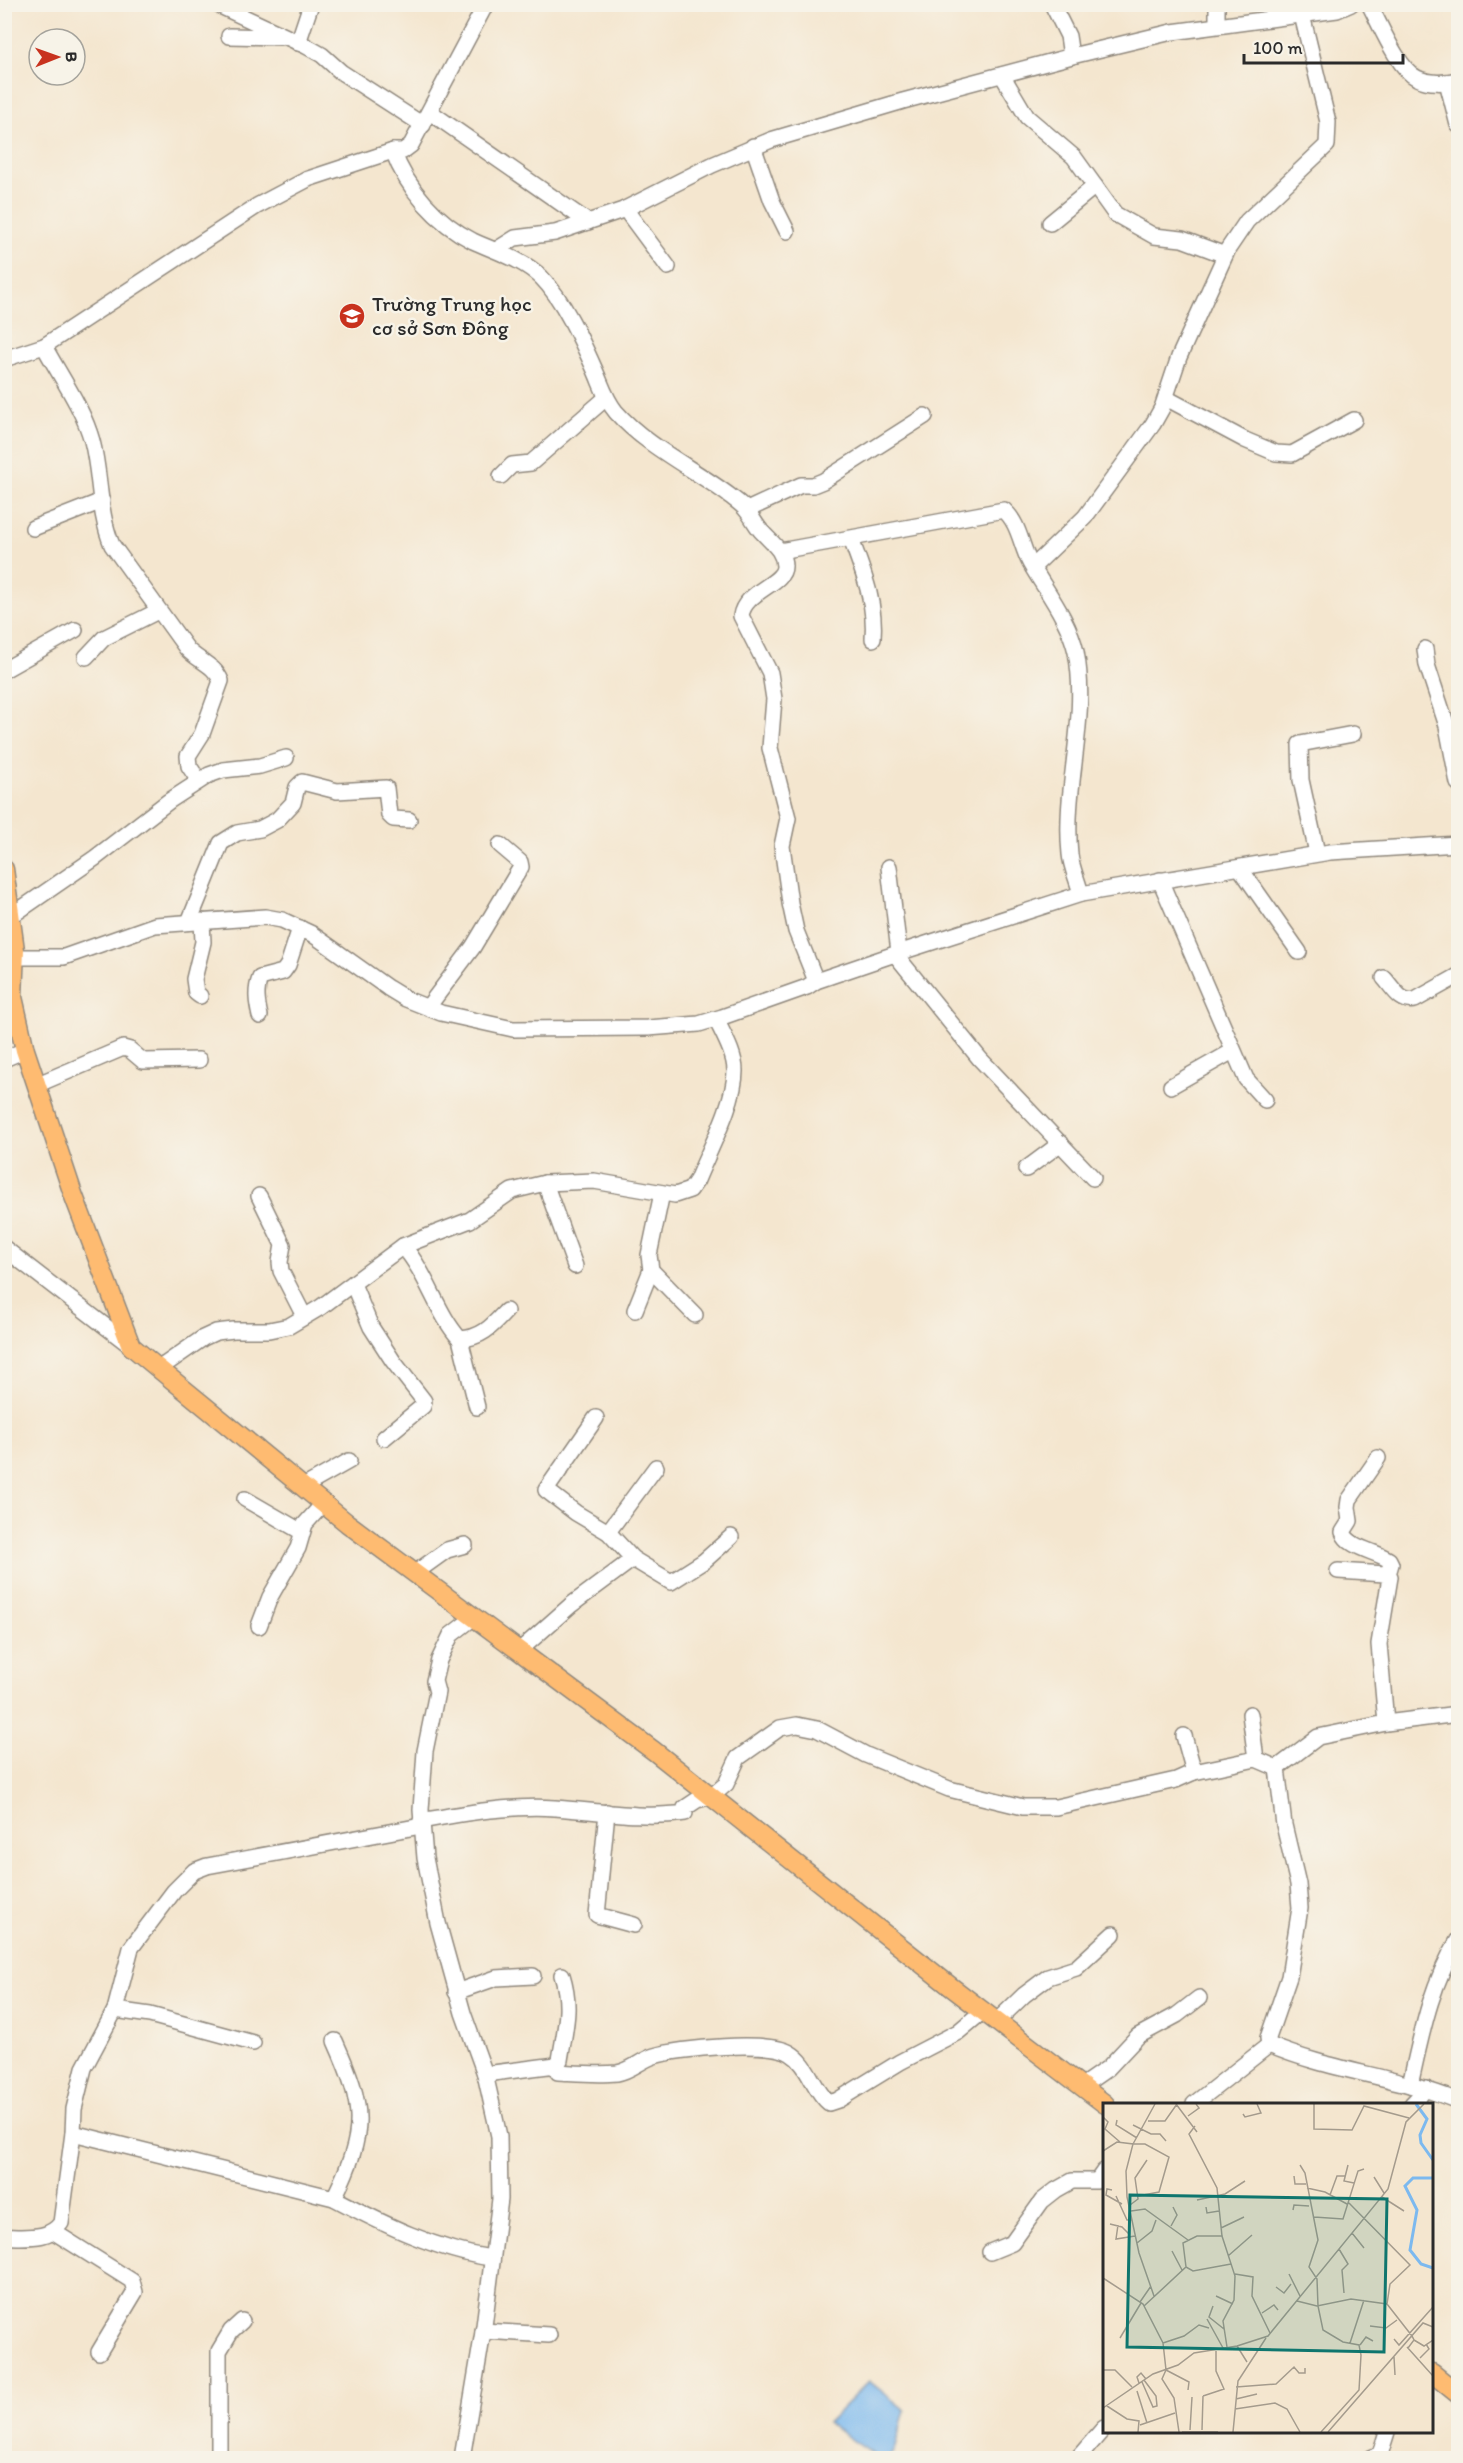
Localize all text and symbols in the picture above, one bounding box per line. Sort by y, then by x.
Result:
north arrow [27,27,87,87]
scale bar [1244,27,1403,65]
text: 100 m [1253,37,1303,59]
text: B [62,51,81,63]
place label: Trường Trung học cơ sở Sơn Đông [372,291,532,340]
school or university icon: Trường Trung học cơ sở Sơn Đông [337,301,367,331]
inset map [1103,2103,1433,2433]

